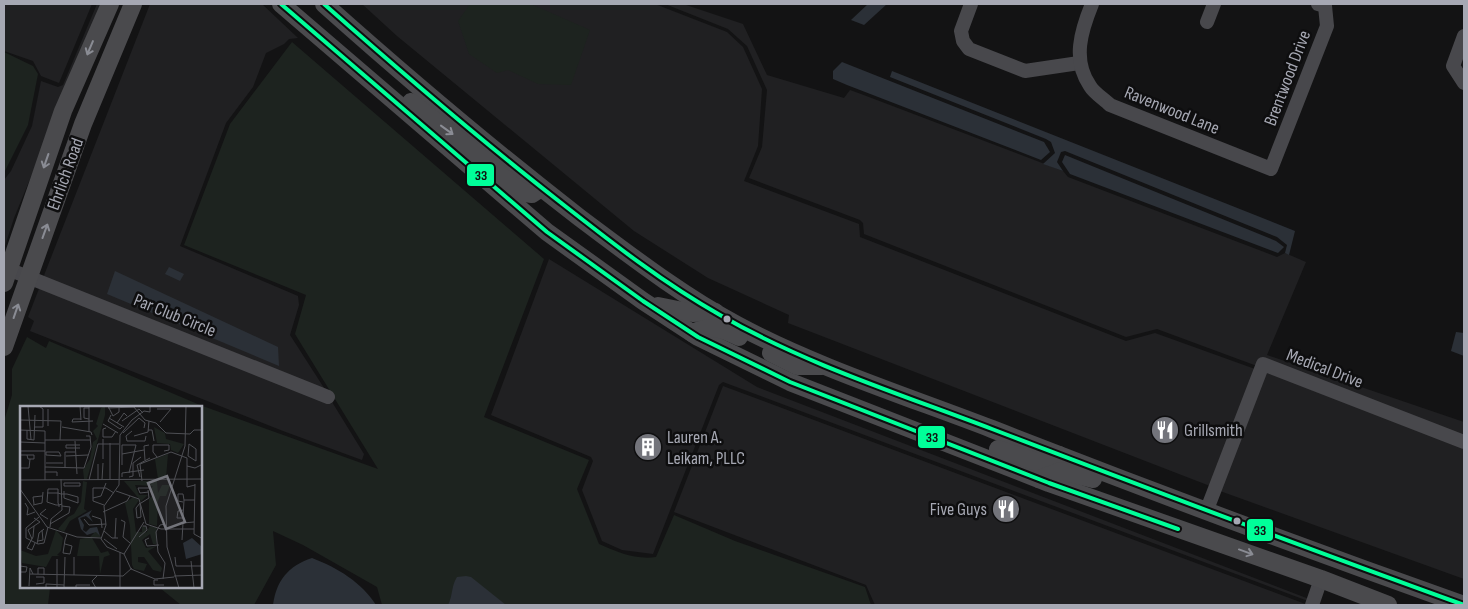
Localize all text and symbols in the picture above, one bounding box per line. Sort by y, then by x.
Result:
street label: Brentwood Drive [1260,28,1315,129]
one-way arrow [85,41,94,56]
street label: Ravenwood Lane [1121,82,1222,139]
one-way arrow [440,125,454,135]
street label: Ehrlich Road [43,135,88,213]
one-way arrow [41,153,50,168]
line badge: 33 [466,163,495,187]
text: 33 [475,167,487,184]
one-way arrow [41,223,50,239]
street label: Par Club Circle [131,289,219,341]
one-way arrow [12,304,21,320]
unlabelled marker [722,314,732,324]
street label: Medical Drive [1284,344,1366,393]
inset map [20,406,202,589]
restaurant icon: Grillsmith [1150,415,1180,445]
place label: Grillsmith [1184,420,1243,441]
line badge: 33 [917,425,946,449]
place label: Lauren A. Leikam, PLLC [667,427,745,469]
text: 33 [926,429,938,446]
building icon: Lauren A. Leikam, PLLC [633,432,663,462]
restaurant icon: Five Guys [991,494,1021,524]
place label: Five Guys [930,499,987,520]
unlabelled marker [1232,516,1242,526]
line badge: 33 [1246,518,1274,542]
text: 33 [1254,522,1266,539]
one-way arrow [1237,548,1253,557]

